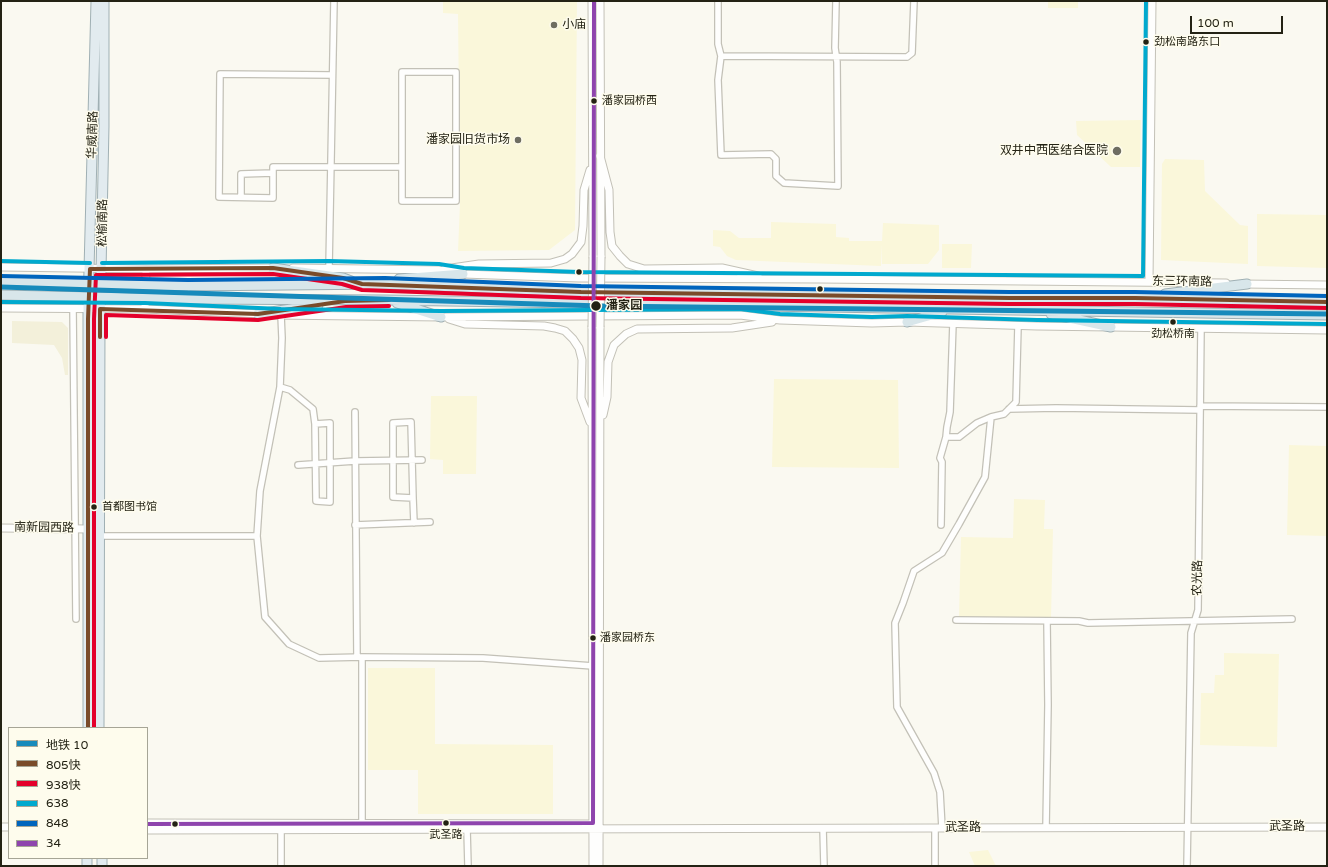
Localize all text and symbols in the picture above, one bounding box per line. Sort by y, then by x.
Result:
scale bar [1192,8,1285,34]
text: 100 m [1197,16,1234,30]
place label: 小庙 [562,18,586,32]
marker: 小庙 [549,20,559,30]
place label: 劲松南路东口 [1154,35,1220,49]
marker: 劲松南路东口 [1141,37,1151,47]
place label: 潘家园桥西 [602,94,657,108]
marker: 潘家园桥西 [589,96,599,106]
street label: 华威南路 [85,111,101,159]
place label: 潘家园旧货市场 [426,133,510,147]
marker: 潘家园旧货市场 [513,135,523,145]
place label: 双井中西医结合医院 [1000,144,1108,158]
marker: 双井中西医结合医院 [1111,145,1123,157]
street label: 松榆南路 [95,199,111,247]
unlabelled marker [574,267,584,277]
street label: 东三环南路 [1152,274,1212,290]
unlabelled marker [815,284,825,294]
marker: 潘家园 [589,299,603,313]
place label: 潘家园 [606,299,642,313]
marker: 劲松桥南 [1168,317,1178,327]
place label: 劲松桥南 [1151,327,1195,341]
place label: 首都图书馆 [102,500,157,514]
marker: 首都图书馆 [89,502,99,512]
street label: 南新园西路 [14,520,74,536]
street label: 农光路 [1190,560,1206,596]
place label: 潘家园桥东 [600,631,655,645]
marker: 潘家园桥东 [588,633,598,643]
legend [8,727,148,859]
text: 地铁 10 [46,738,88,752]
text: 805快 [46,758,81,772]
text: 938快 [46,778,81,792]
text: 638 [46,796,69,810]
text: 848 [46,816,69,830]
marker: 武圣路 [441,818,451,828]
unlabelled marker [170,819,180,829]
street label: 武圣路 [1269,820,1305,834]
street label: 武圣路 [945,821,981,835]
place label: 武圣路 [430,828,462,842]
text: 34 [46,836,61,850]

